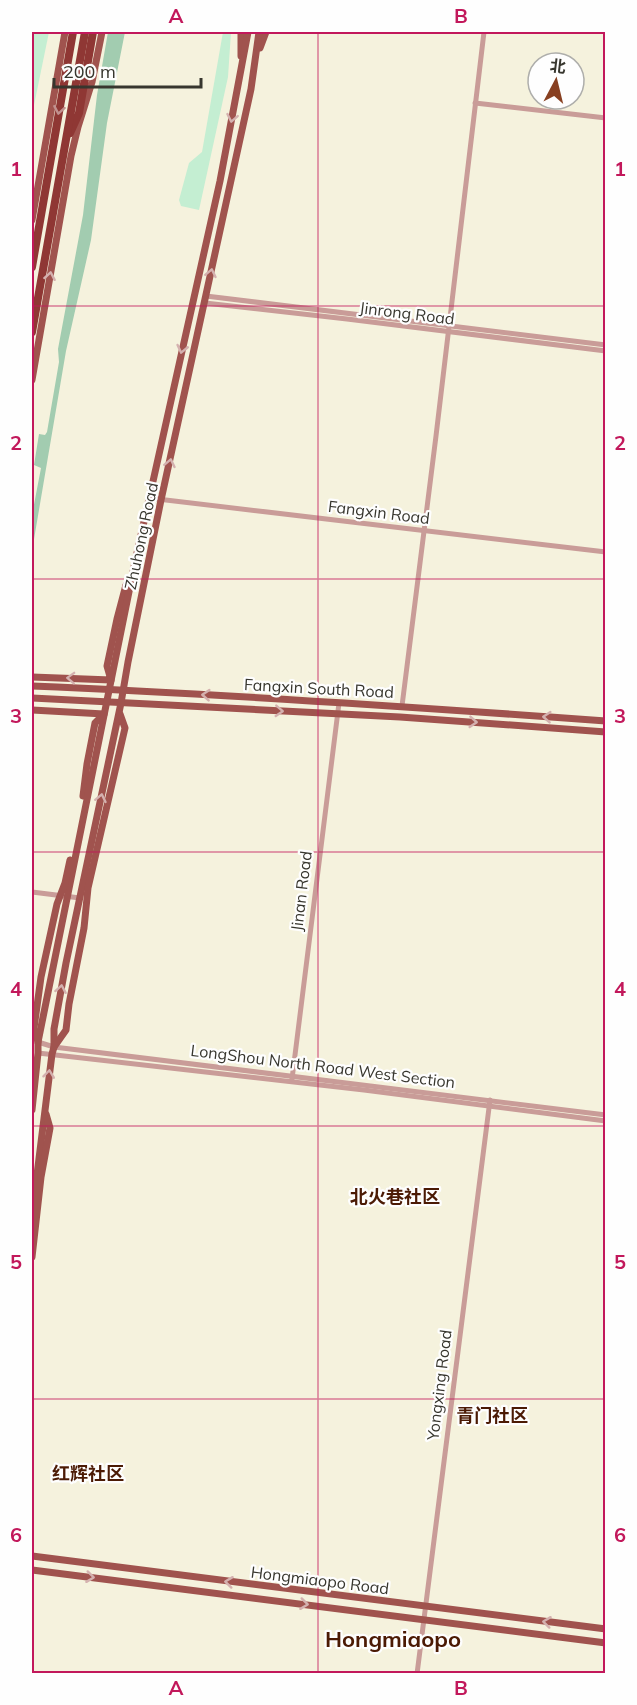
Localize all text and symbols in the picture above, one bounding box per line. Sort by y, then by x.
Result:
text: A [169,3,184,28]
text: B [454,3,468,28]
scale bar [54,51,201,89]
north arrow [526,51,586,111]
text: 北 [549,55,567,77]
text: 200 m [63,60,116,83]
one-way arrow [54,105,66,114]
one-way arrow [226,112,239,122]
text: 1 [10,156,22,181]
text: 1 [614,156,626,181]
one-way arrow [204,268,217,278]
one-way arrow [43,271,56,281]
street label: Jinrong Road [358,297,456,329]
one-way arrow [177,344,190,354]
text: 2 [10,430,22,455]
text: 2 [614,430,626,455]
one-way arrow [163,458,176,468]
street label: Zhuhong Road [120,481,162,591]
street label: Fangxin Road [327,496,431,528]
one-way arrow [67,672,76,685]
street label: Fangxin South Road [244,674,394,702]
one-way arrow [201,689,210,702]
text: 3 [10,703,22,728]
text: 3 [614,703,626,728]
one-way arrow [274,704,283,717]
one-way arrow [543,711,552,724]
one-way arrow [469,716,478,729]
one-way arrow [94,793,107,803]
street label: Jinan Road [286,850,316,932]
text: 4 [10,976,22,1001]
text: 4 [614,976,626,1001]
one-way arrow [55,984,67,994]
street label: LongShou North Road West Section [190,1040,456,1092]
one-way arrow [43,1069,55,1079]
district label: 北火巷社区 [350,1185,440,1208]
text: 5 [10,1249,22,1274]
text: 5 [614,1249,626,1274]
street label: Yongxing Road [422,1328,456,1442]
district label: 青门社区 [456,1404,528,1427]
district label: 红辉社区 [52,1462,124,1485]
text: 6 [10,1522,22,1547]
text: 6 [614,1522,626,1547]
street label: Hongmiaopo Road [250,1562,390,1598]
one-way arrow [85,1571,94,1583]
one-way arrow [224,1576,234,1588]
one-way arrow [299,1598,308,1610]
one-way arrow [543,1616,552,1629]
district label: Hongmiaopo [325,1625,461,1653]
text: A [169,1675,184,1700]
text: B [454,1675,468,1700]

